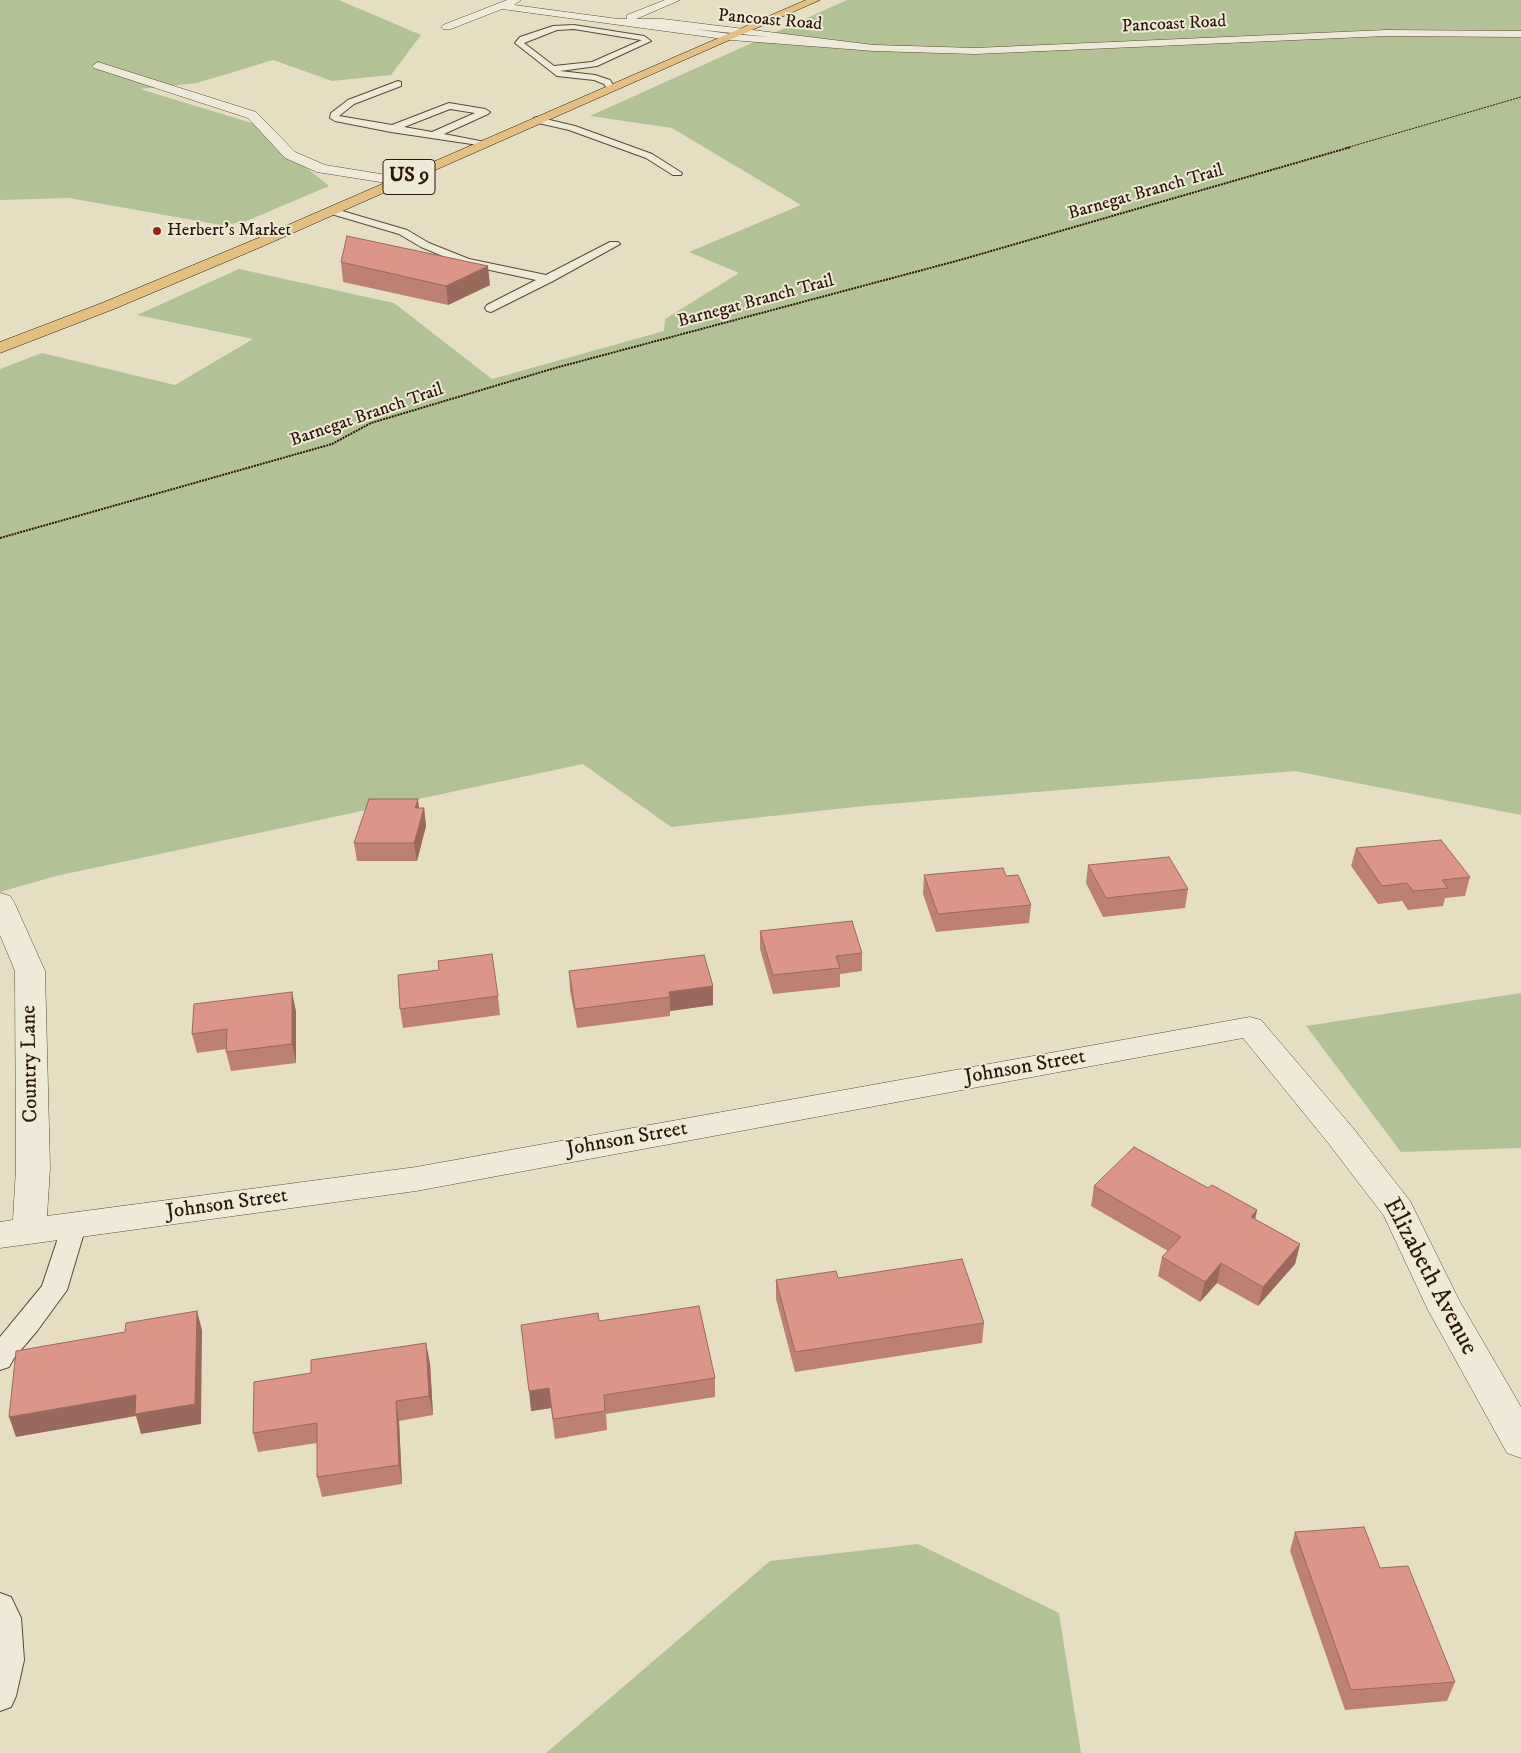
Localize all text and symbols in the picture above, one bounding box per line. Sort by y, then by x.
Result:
street label: Pancoast Road [717,6,823,36]
street label: Pancoast Road [1121,11,1227,39]
road number: US 9 [383,160,435,194]
street label: Barnegat Branch Trail [1066,160,1226,226]
place label: Herbert's Market [167,220,291,242]
marker: Herbert's Market [151,225,163,237]
street label: Barnegat Branch Trail [676,271,836,333]
street label: Barnegat Branch Trail [287,380,447,452]
street label: Country Lane [17,1005,45,1123]
street label: Johnson Street [963,1045,1087,1091]
street label: Johnson Street [565,1117,689,1163]
street label: Johnson Street [165,1184,289,1226]
street label: Elizabeth Avenue [1375,1193,1483,1361]

